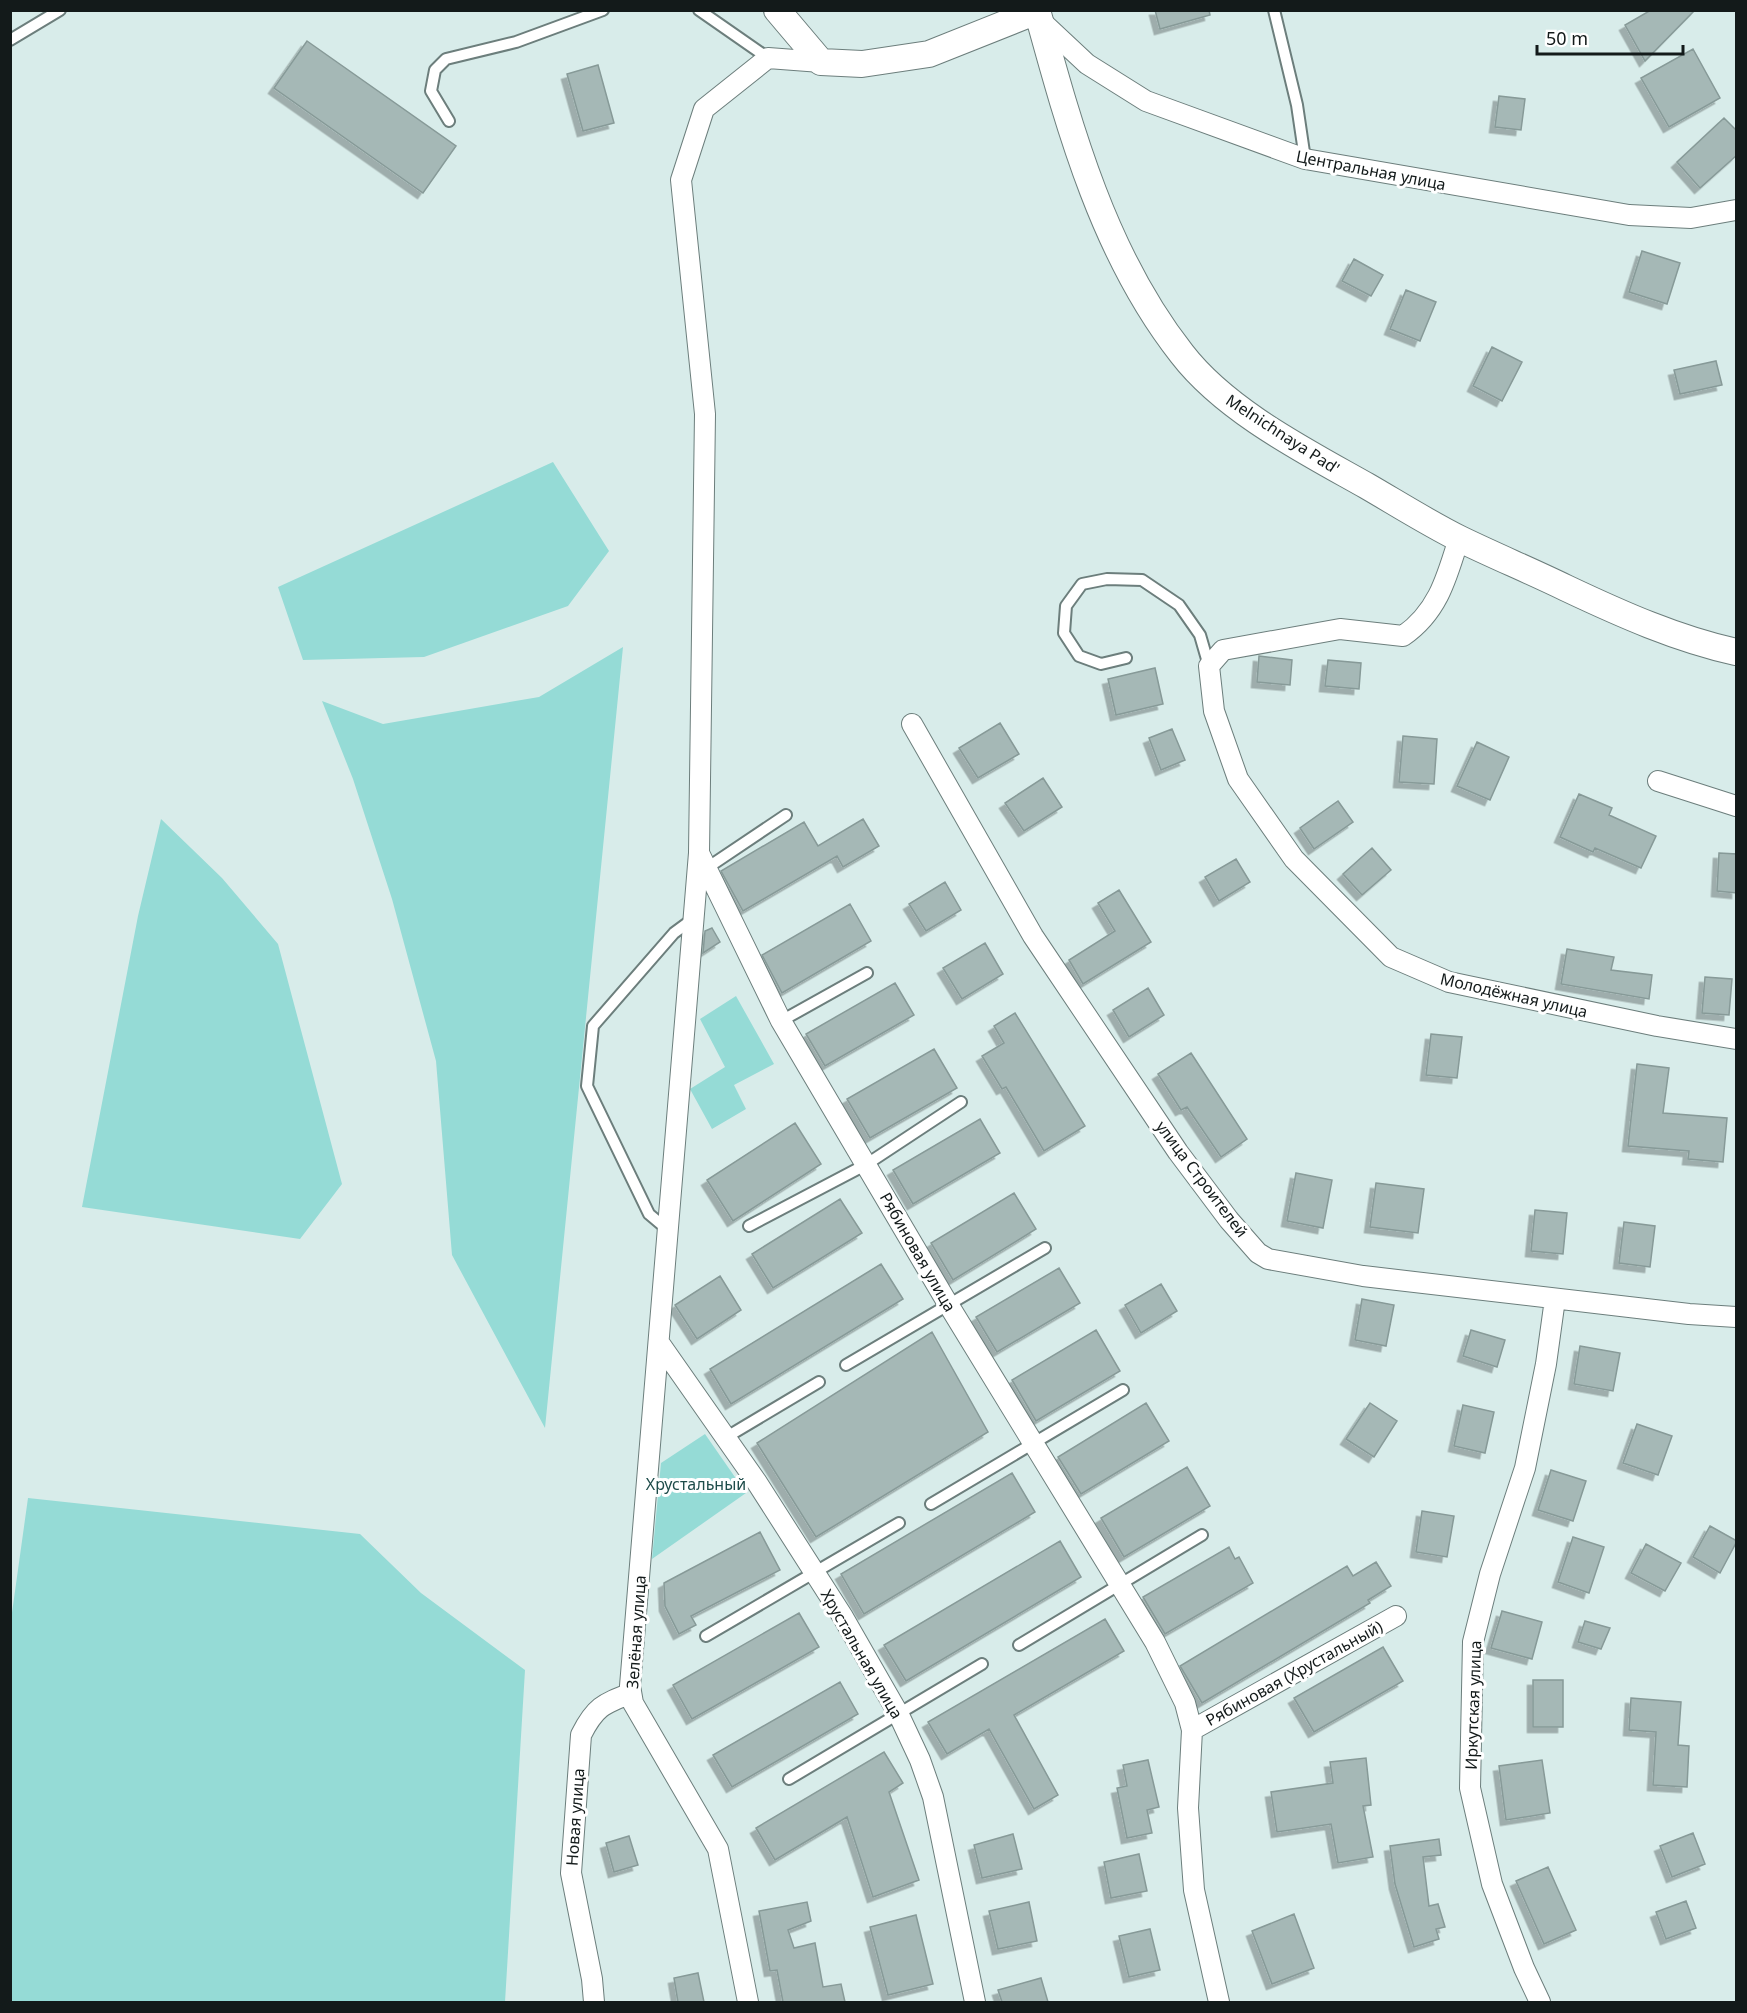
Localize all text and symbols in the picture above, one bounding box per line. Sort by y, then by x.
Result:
scale bar [1537,18,1682,56]
text: 50 m [1546,26,1588,50]
street label: Центральная улица [1294,145,1448,195]
street label: Melnichnaya Pad' [1222,389,1344,479]
street label: Молодёжная улица [1438,967,1590,1023]
street label: улица Строителей [1151,1116,1253,1242]
street label: Рябиновая улица [875,1188,961,1316]
park label: Хрустальный [646,1473,746,1495]
street label: Зелёная улица [621,1575,651,1689]
street label: Хрустальная улица [816,1585,908,1723]
street label: Рябиновая (Хрустальный) [1202,1615,1387,1731]
street label: Иркутская улица [1460,1640,1486,1770]
street label: Новая улица [561,1767,589,1867]

